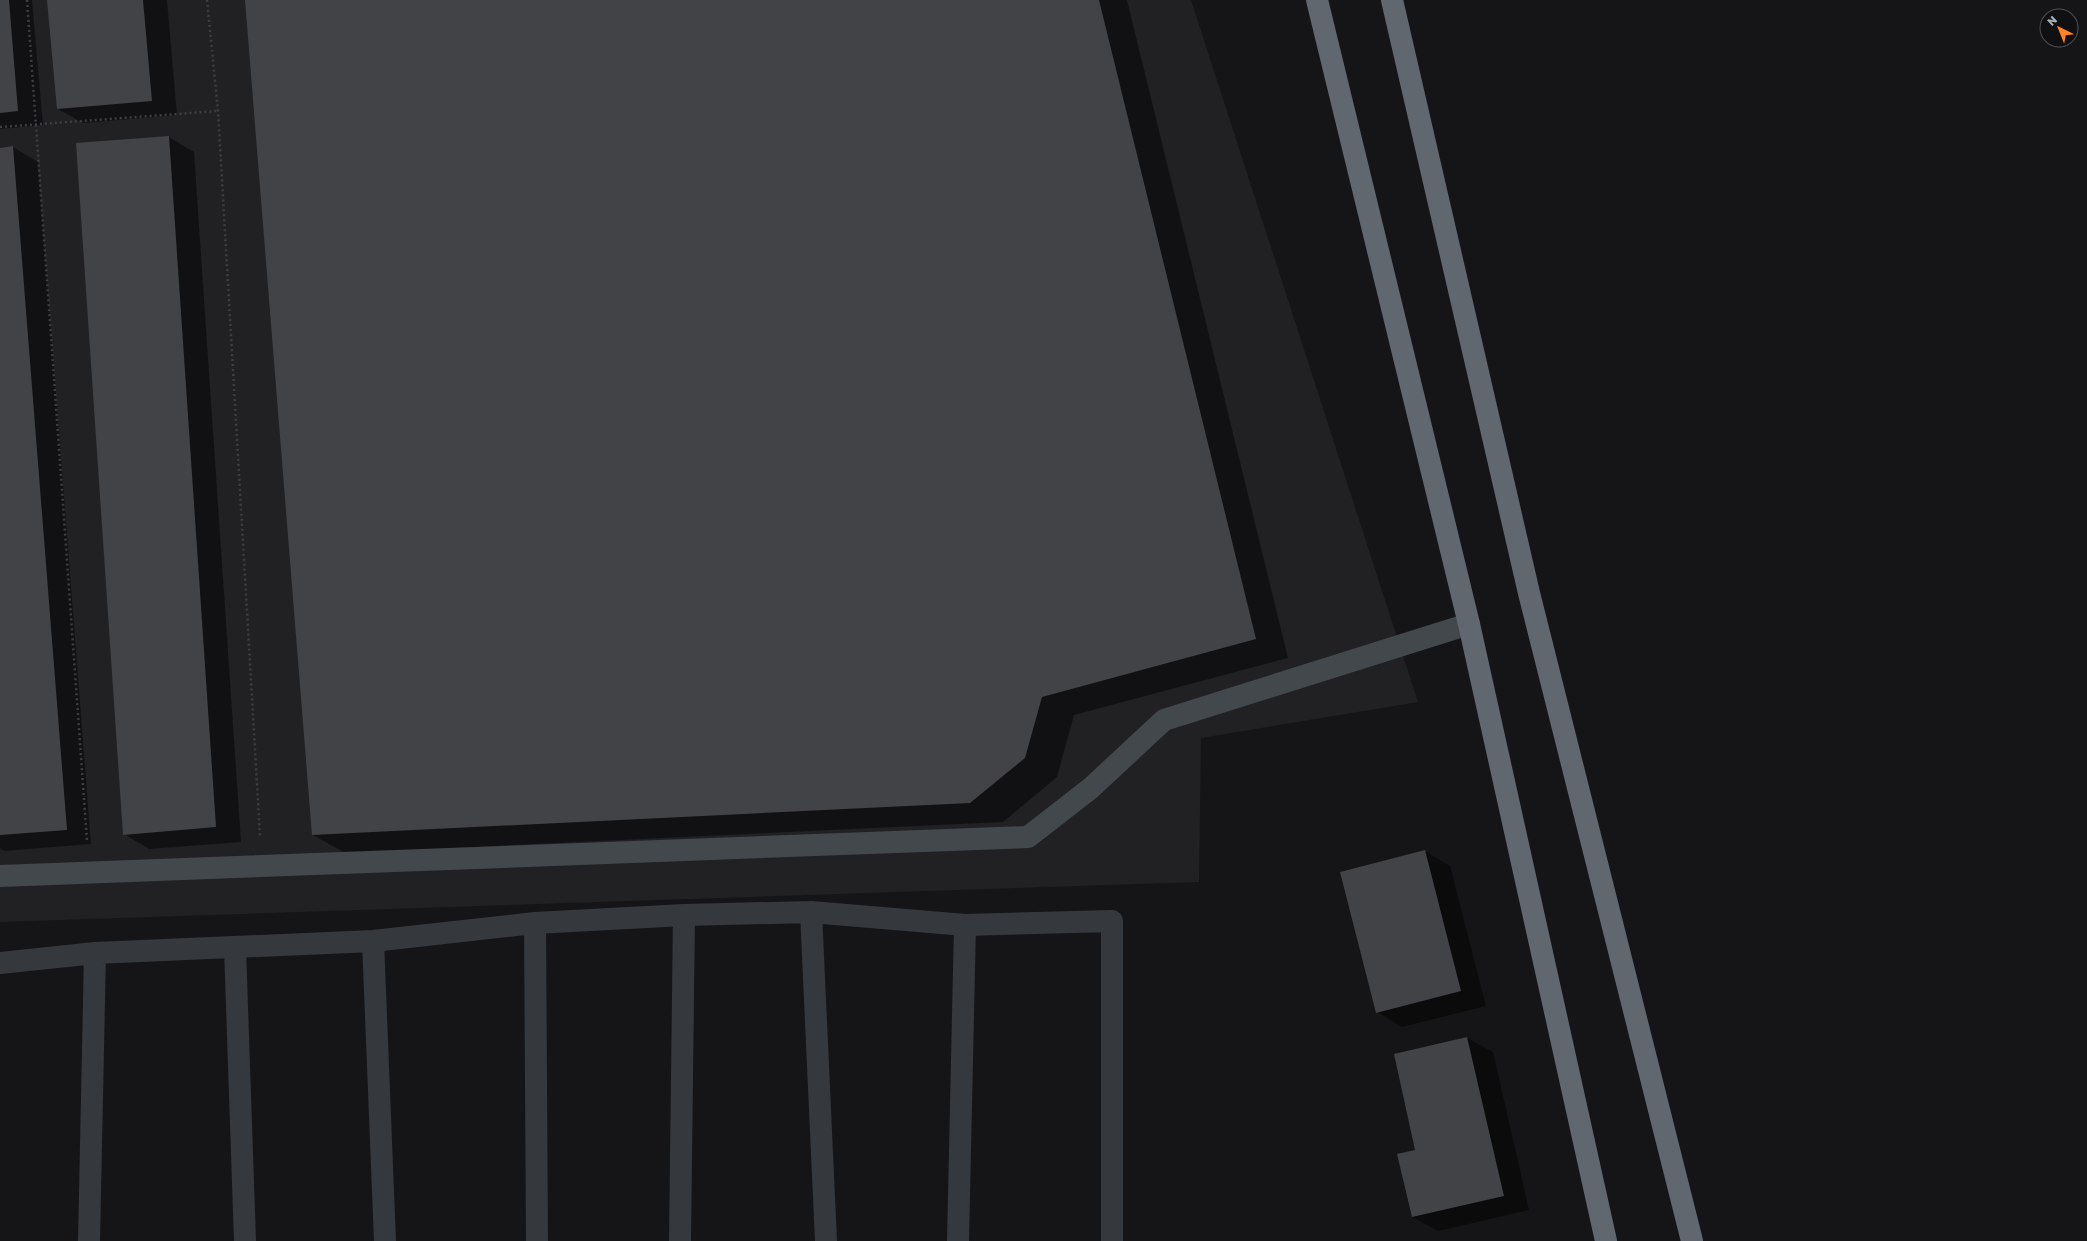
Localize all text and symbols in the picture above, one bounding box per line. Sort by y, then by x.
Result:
north arrow [2039,8,2079,48]
text: N [2044,13,2059,28]

